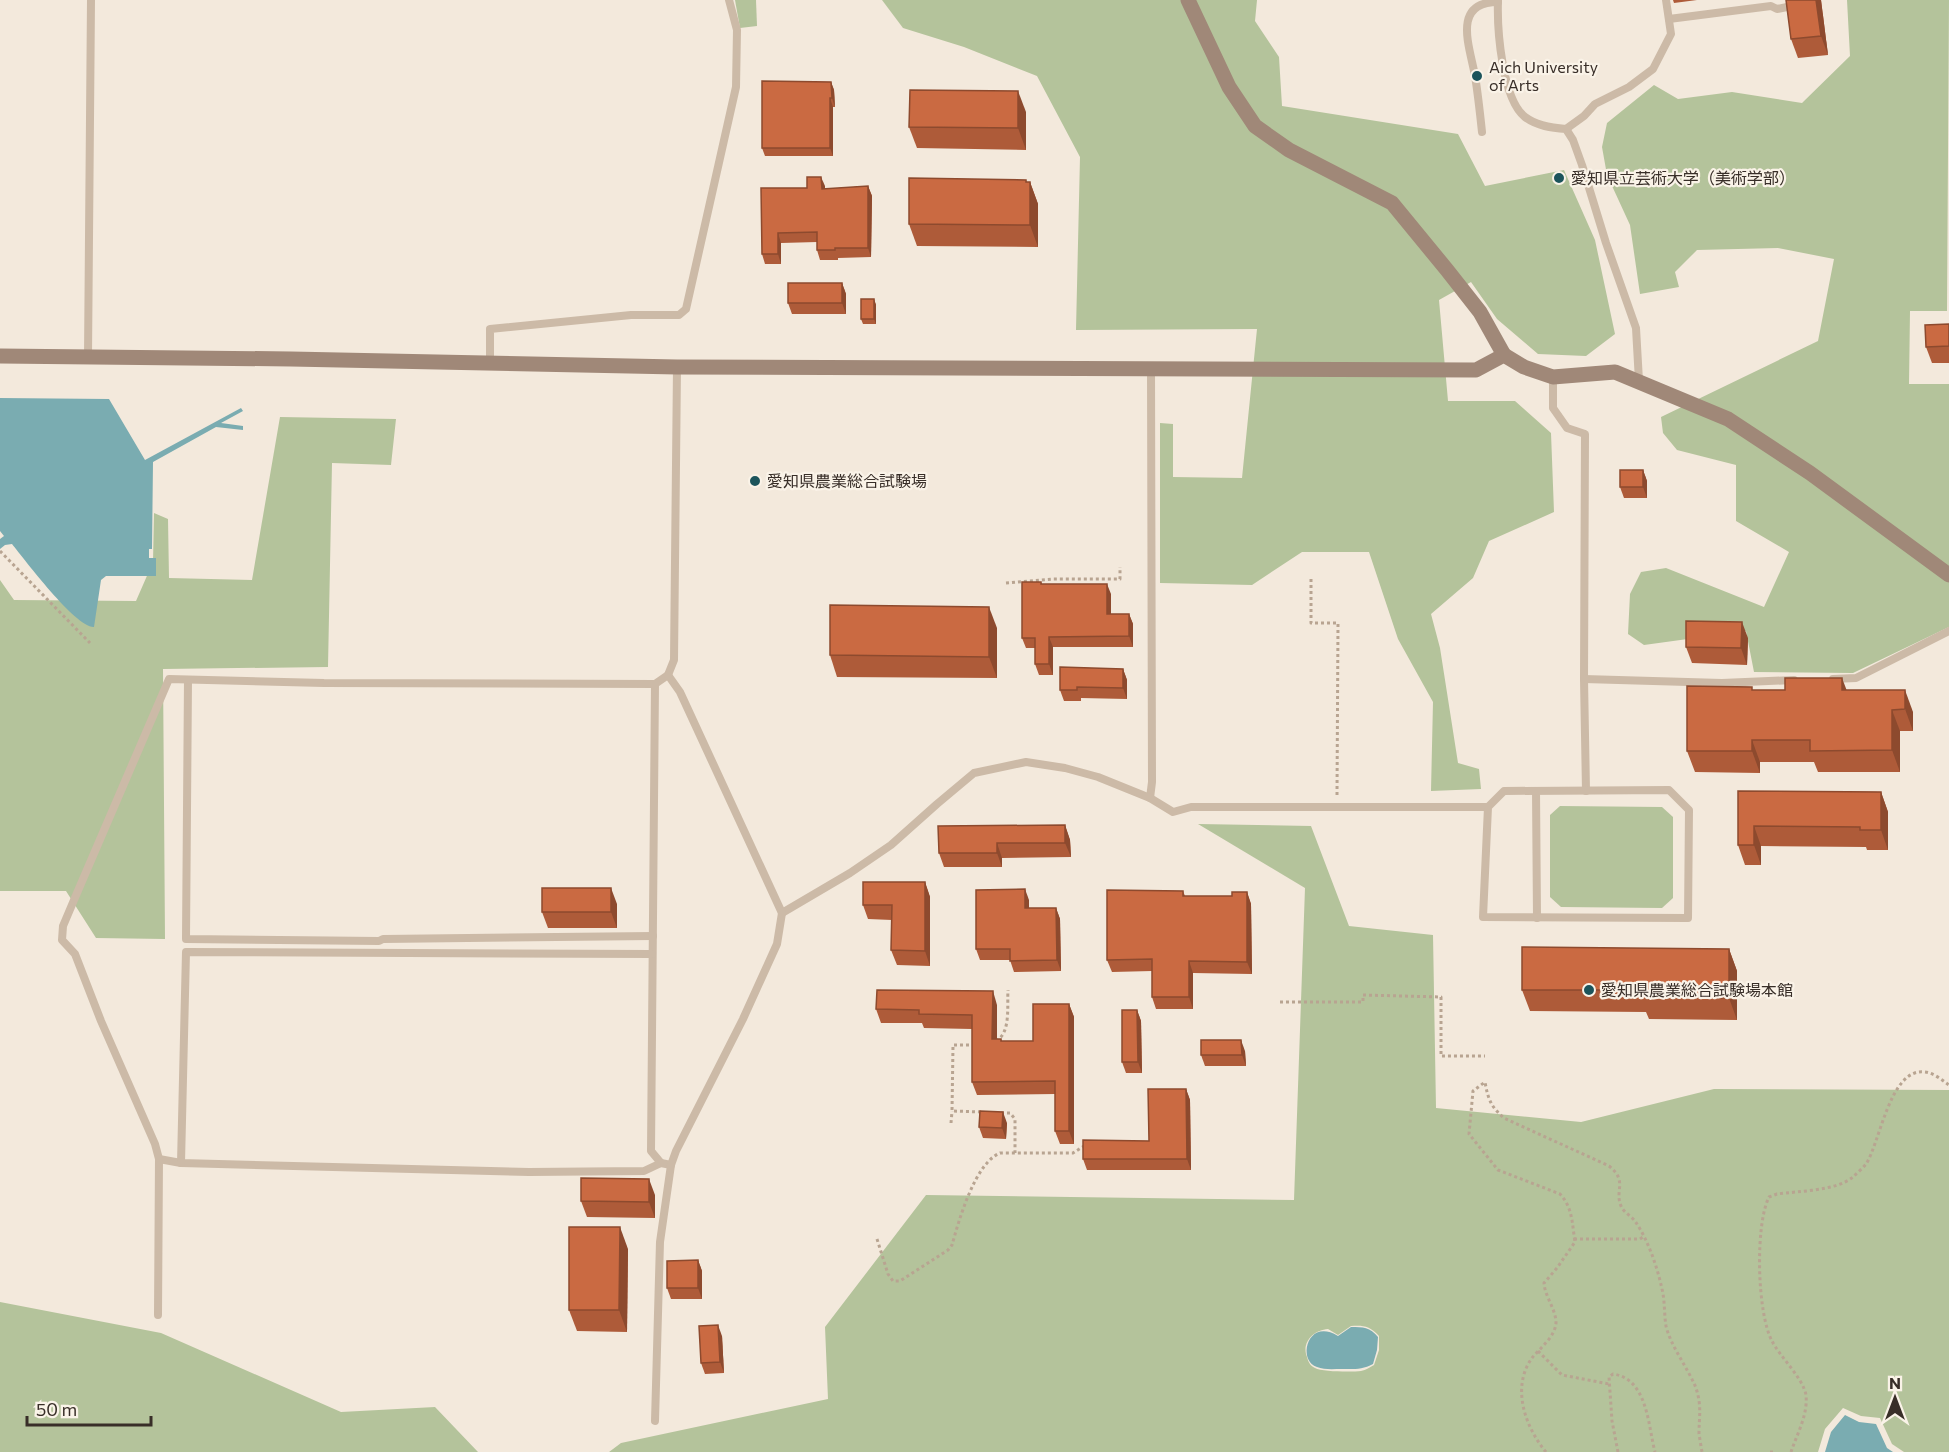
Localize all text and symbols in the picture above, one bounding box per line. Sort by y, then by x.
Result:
place label: Aich University of Arts [1489,57,1598,94]
marker: Aich University of Arts [1470,69,1484,83]
place label: 愛知県立芸術大学（美術学部） [1571,168,1795,187]
marker: 愛知県立芸術大学（美術学部） [1552,171,1566,185]
place label: 愛知県農業総合試験場 [767,471,927,490]
marker: 愛知県農業総合試験場 [748,474,762,488]
place label: 愛知県農業総合試験場本館 [1601,980,1793,999]
marker: 愛知県農業総合試験場本館 [1582,983,1596,997]
north arrow [1865,1368,1925,1428]
text: N [1889,1373,1901,1392]
scale bar [27,1389,152,1427]
text: 50 m [36,1398,77,1420]

